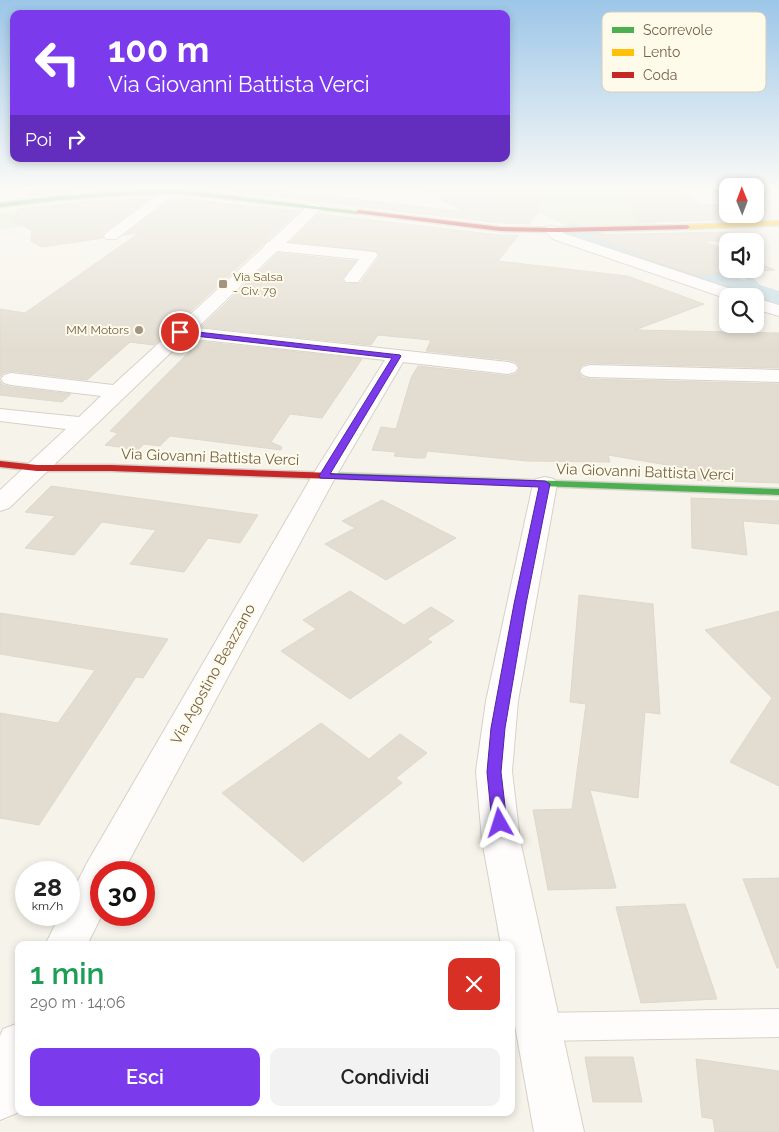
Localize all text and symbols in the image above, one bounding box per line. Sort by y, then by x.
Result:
legend [602,12,766,92]
text: Scorrevole [643,22,713,38]
text: 100 m [108,29,209,70]
icon: left [25,30,90,95]
text: Lento [643,44,680,60]
text: Coda [643,67,677,83]
text: Via Giovanni Battista Verci [108,71,370,97]
icon: right [62,125,90,153]
text: Poi [25,128,52,150]
north arrow [719,178,764,222]
map controls [719,178,764,333]
button: sound [719,233,764,278]
place label: Via Salsa - Civ. 79 [233,270,283,298]
marker: Via Salsa - Civ. 79 [217,278,229,290]
button: search [719,288,764,333]
pin [159,311,201,353]
icon: arrive [166,318,194,346]
place label: MM Motors [66,323,129,337]
marker: MM Motors [133,324,145,336]
street label: Via Giovanni Battista Verci [121,445,299,469]
street label: Via Giovanni Battista Verci [556,460,734,484]
street label: Via Agostino Beazzano [167,601,259,747]
position arrow [473,796,525,848]
speed limit sign: 30 [90,861,155,926]
text: 28 [33,872,62,902]
text: km/h [32,899,63,913]
text: 1 min [30,956,105,991]
button: close [448,958,500,1010]
text: 290 m · 14:06 [30,993,126,1012]
button: Esci [30,1048,260,1106]
button: Condividi [270,1048,500,1106]

